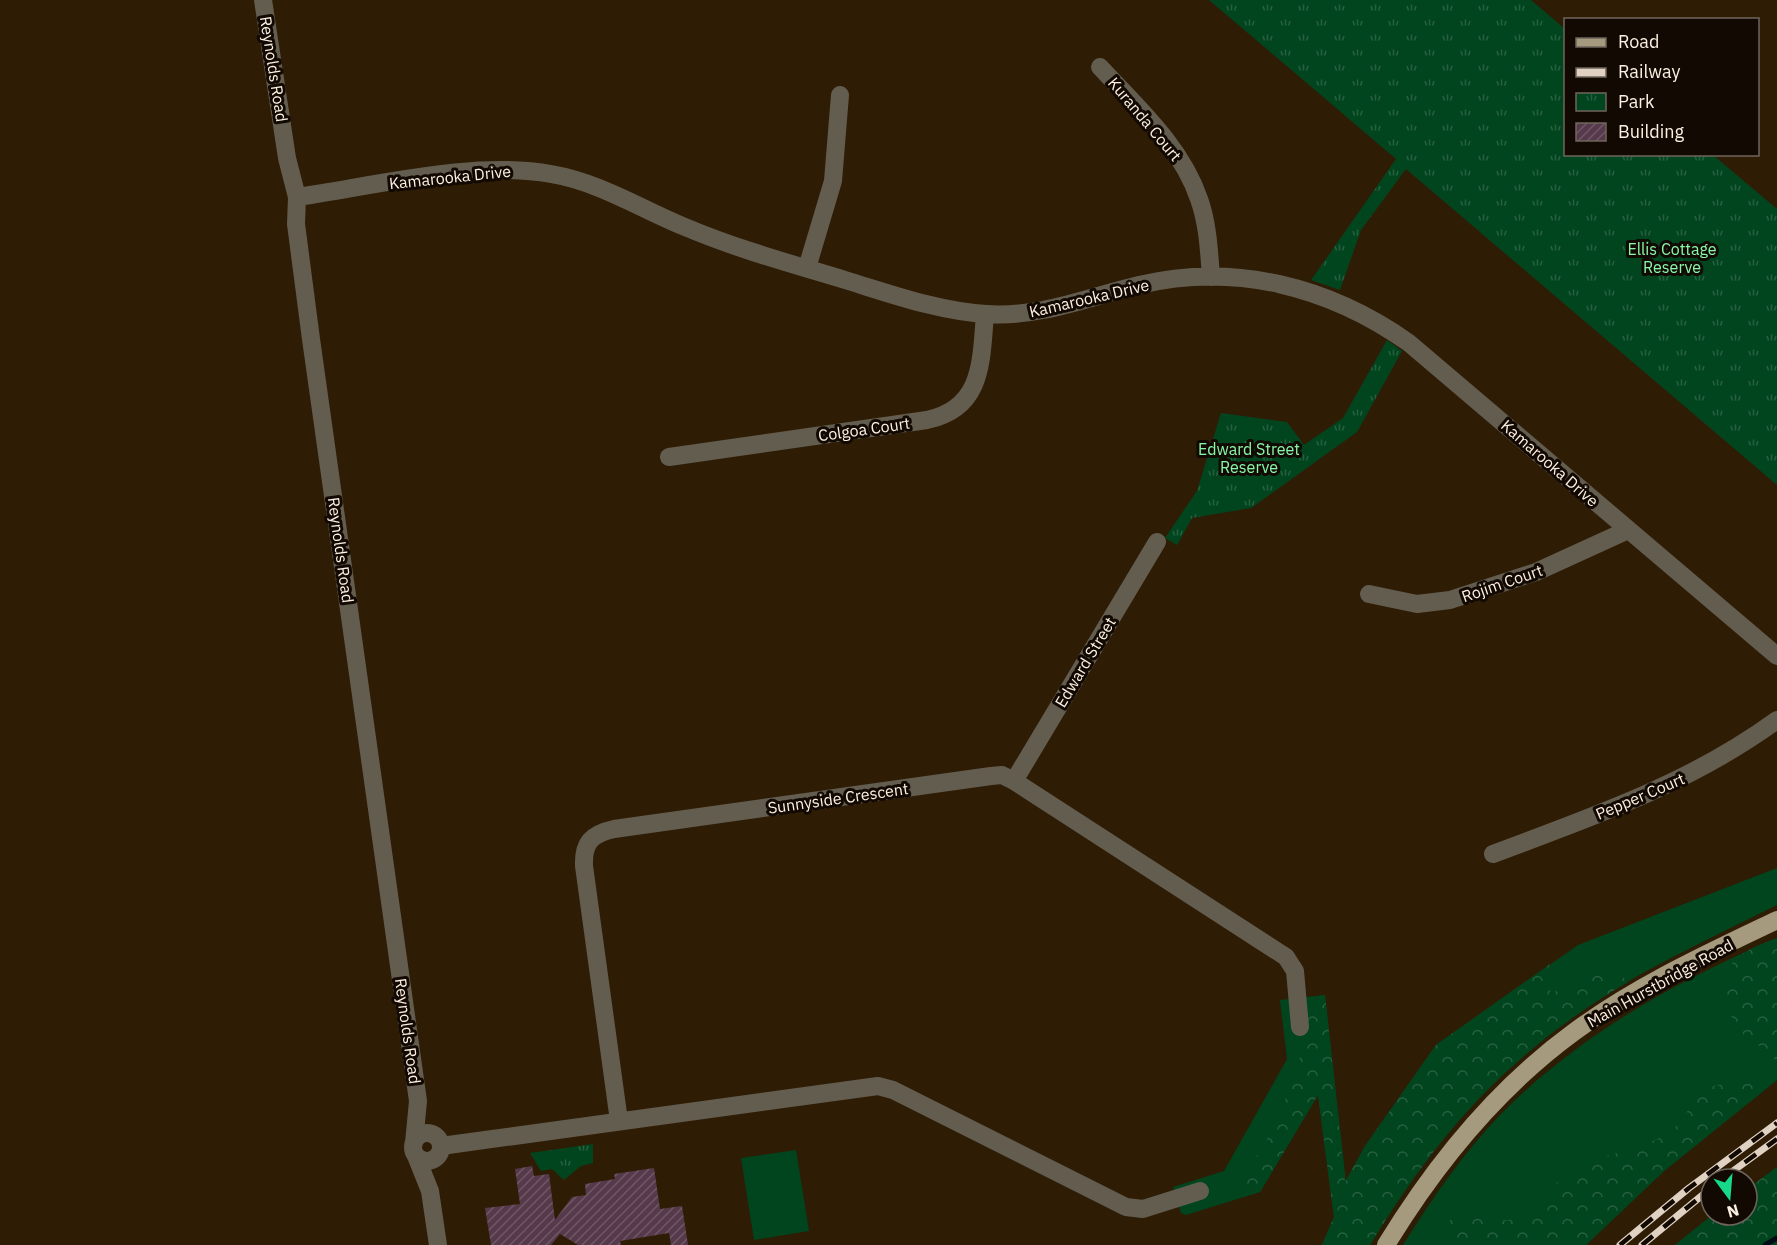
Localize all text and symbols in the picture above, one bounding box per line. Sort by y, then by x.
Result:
street label: Reynolds Road [256,15,292,123]
legend [1564,18,1759,156]
text: Road [1618,30,1659,53]
text: Railway [1618,60,1680,83]
street label: Kuranda Court [1104,73,1186,165]
text: Park [1618,90,1655,113]
text: Building [1618,120,1685,143]
street label: Kamarooka Drive [388,161,512,193]
park label: Ellis Cottage Reserve [1627,239,1717,277]
street label: Kamarooka Drive [1027,274,1151,322]
street label: Colgoa Court [817,413,911,445]
street label: Kamarooka Drive [1497,415,1603,511]
park label: Edward Street Reserve [1198,439,1300,477]
street label: Reynolds Road [324,496,358,604]
street label: Rojim Court [1459,560,1545,606]
street label: Edward Street [1050,613,1120,711]
street label: Pepper Court [1593,768,1687,824]
street label: Sunnyside Crescent [766,778,910,818]
street label: Main Hurstbridge Road [1583,934,1737,1032]
street label: Reynolds Road [391,977,425,1085]
north arrow [1699,1167,1759,1227]
text: N [1725,1200,1741,1223]

